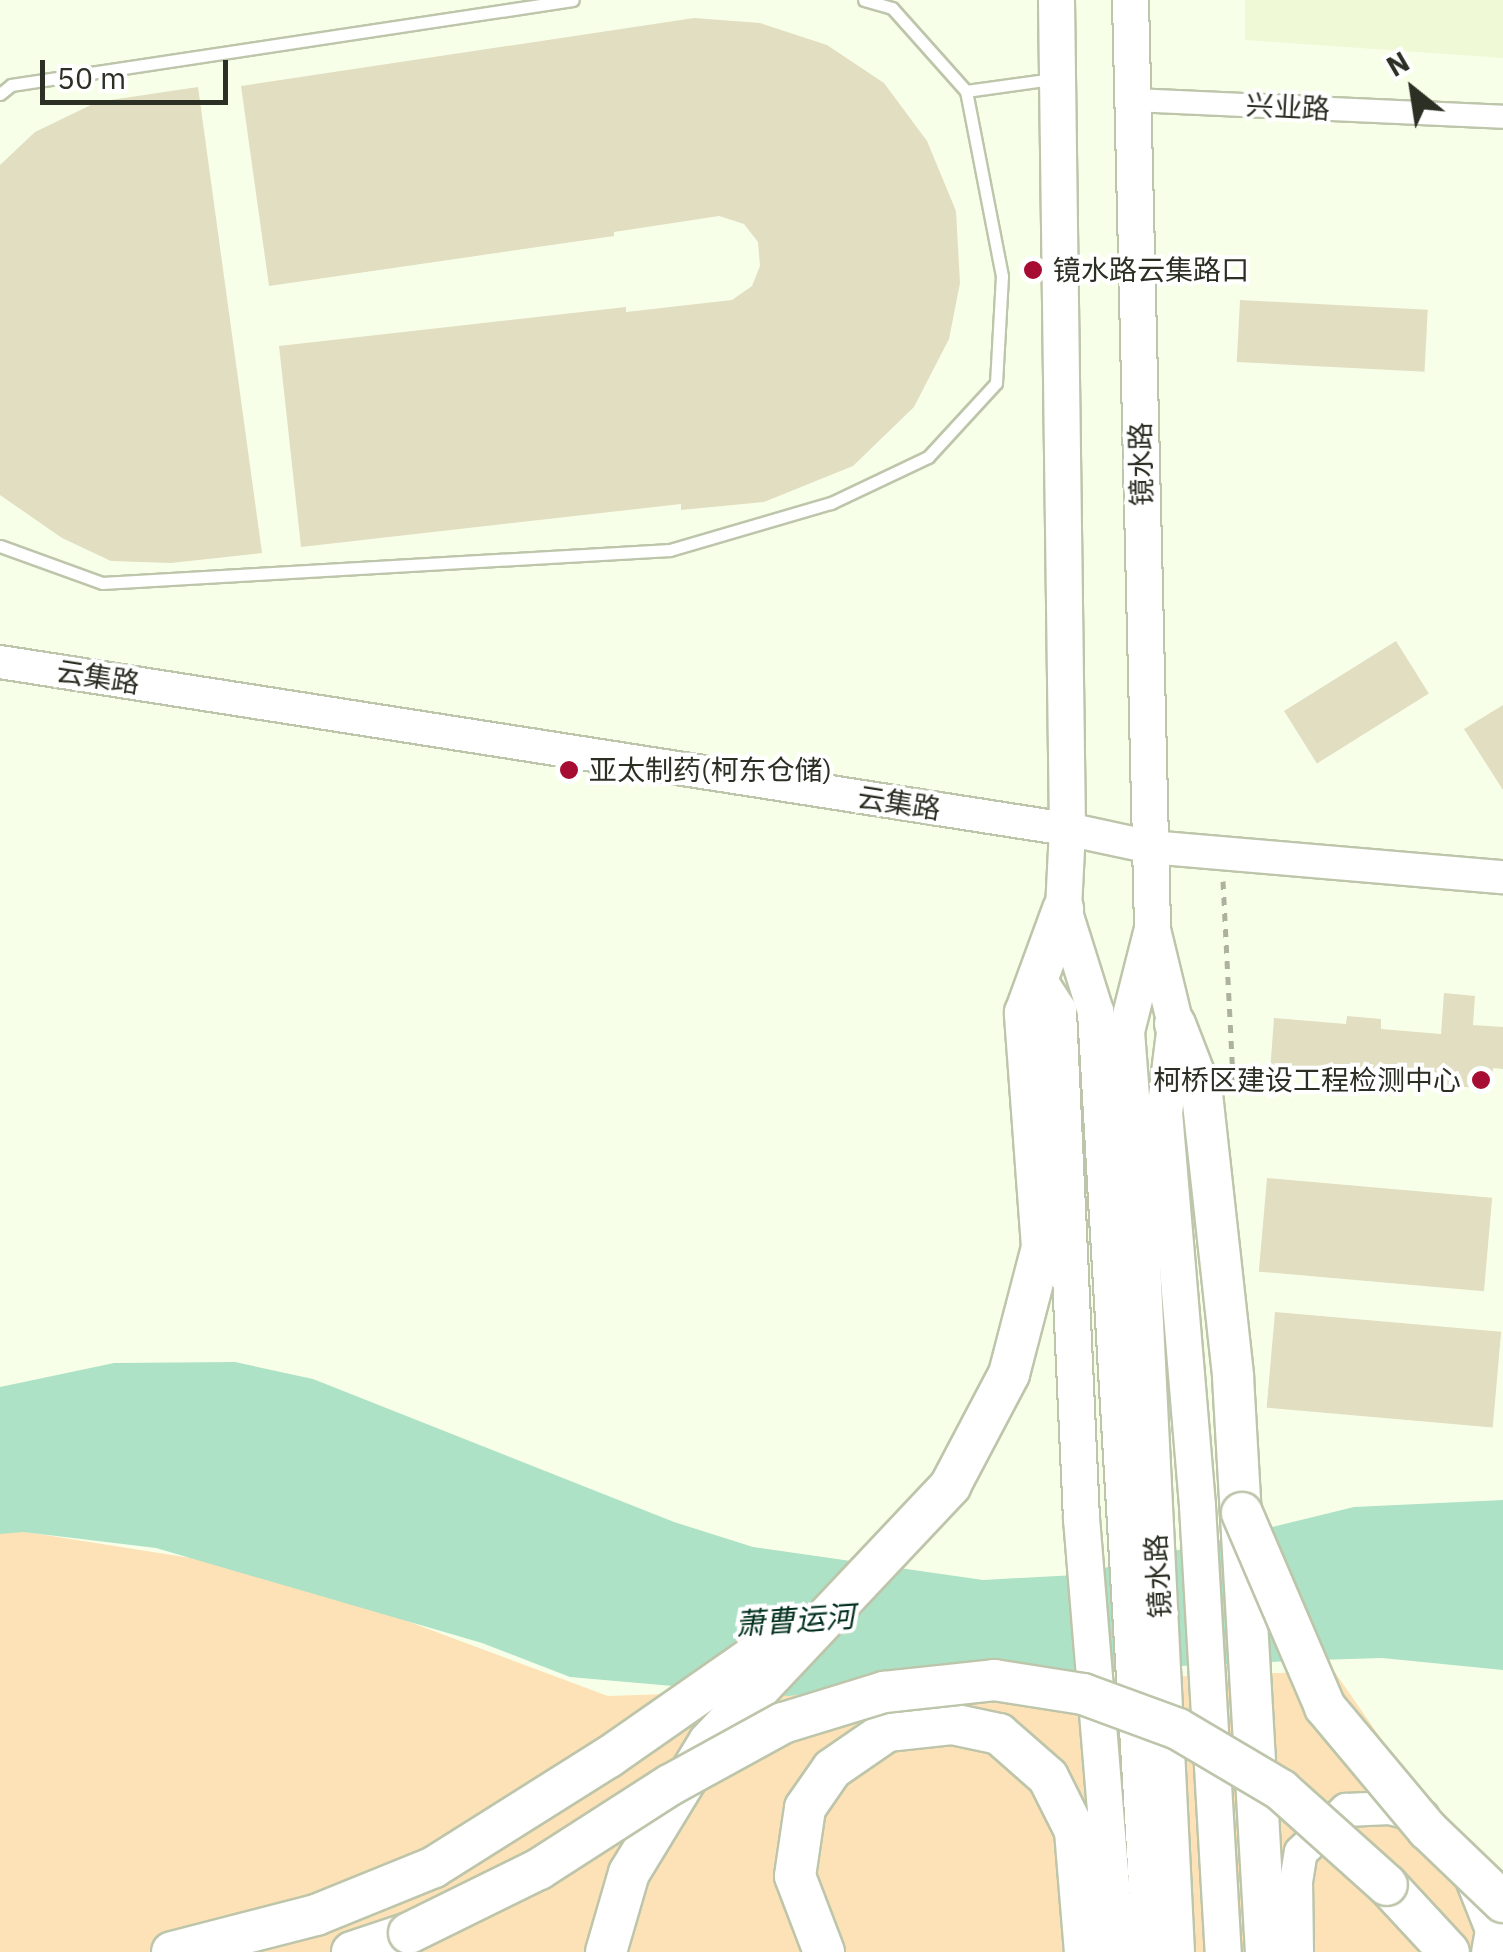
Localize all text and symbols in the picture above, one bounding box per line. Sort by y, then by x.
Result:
scale bar [45,40,232,102]
north arrow [1363,40,1463,140]
text: N [1380,42,1416,85]
text: 50 m [57,58,126,97]
street label: 兴业路 [1245,88,1331,126]
place label: 镜水路云集路口 [1053,253,1249,287]
marker: 镜水路云集路口 [1022,259,1044,281]
street label: 镜水路 [1123,422,1159,506]
street label: 云集路 [54,654,142,700]
place label: 亚太制药(柯东仓储) [589,753,832,787]
marker: 亚太制药(柯东仓储) [558,759,580,781]
street label: 云集路 [855,780,943,826]
place label: 柯桥区建设工程检测中心 [1153,1063,1461,1097]
marker: 柯桥区建设工程检测中心 [1470,1069,1492,1091]
street label: 镜水路 [1139,1533,1177,1619]
water label: 萧曹运河 [734,1598,856,1642]

